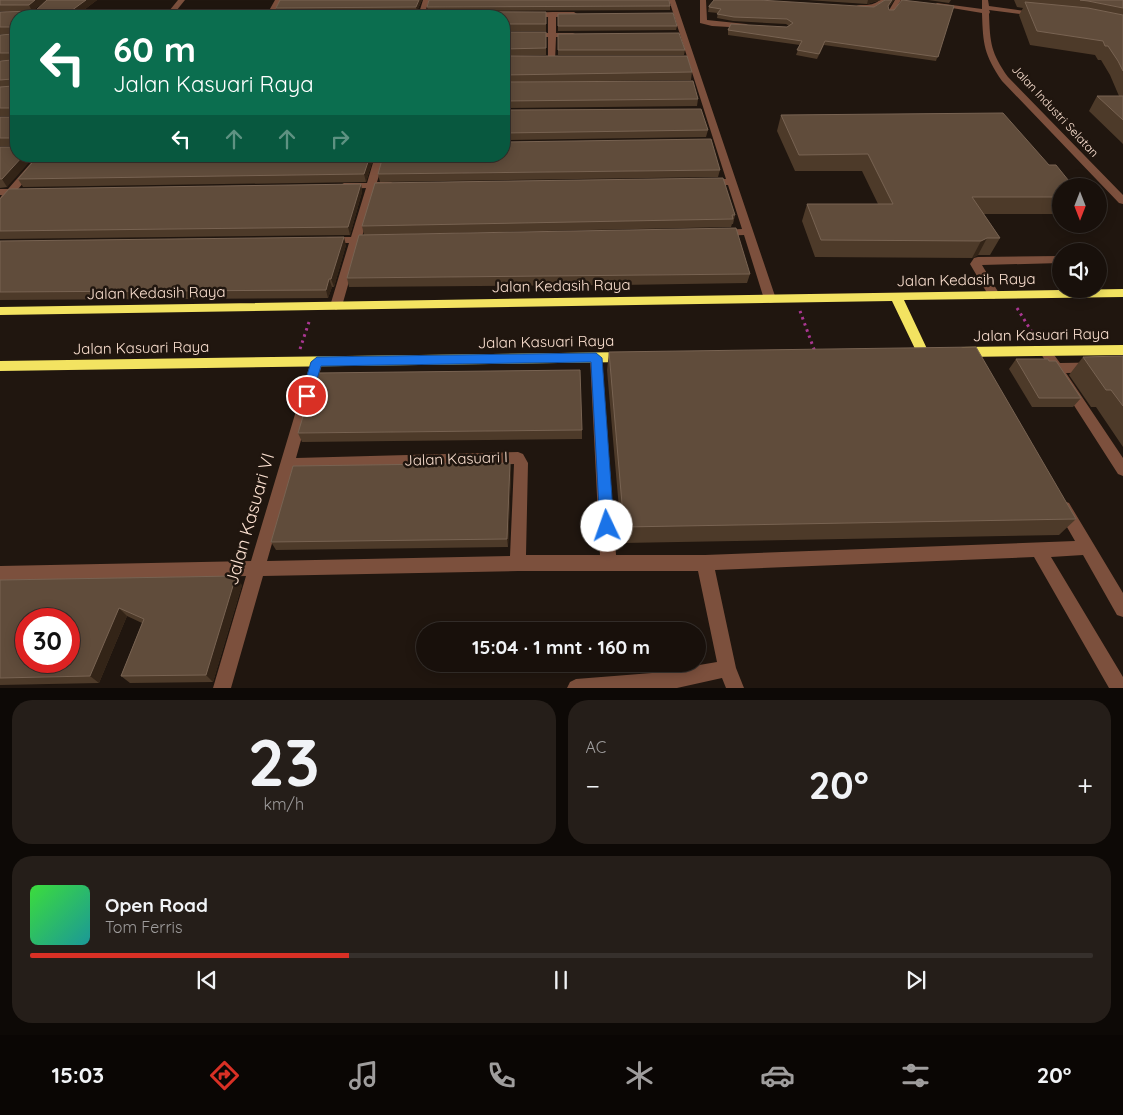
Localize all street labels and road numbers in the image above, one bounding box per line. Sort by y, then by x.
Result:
street label: Jalan Industri Selatan [1009,61,1102,160]
street label: Jalan Kedasih Raya [896,269,1036,290]
street label: Jalan Kedasih Raya [491,275,631,296]
street label: Jalan Kedasih Raya [86,282,226,303]
street label: Jalan Kasuari Raya [972,324,1110,345]
street label: Jalan Kasuari Raya [477,331,615,352]
street label: Jalan Kasuari Raya [72,337,210,358]
street label: Jalan Kasuari I [404,447,508,470]
street label: Jalan Kasuari VI [220,450,279,588]

